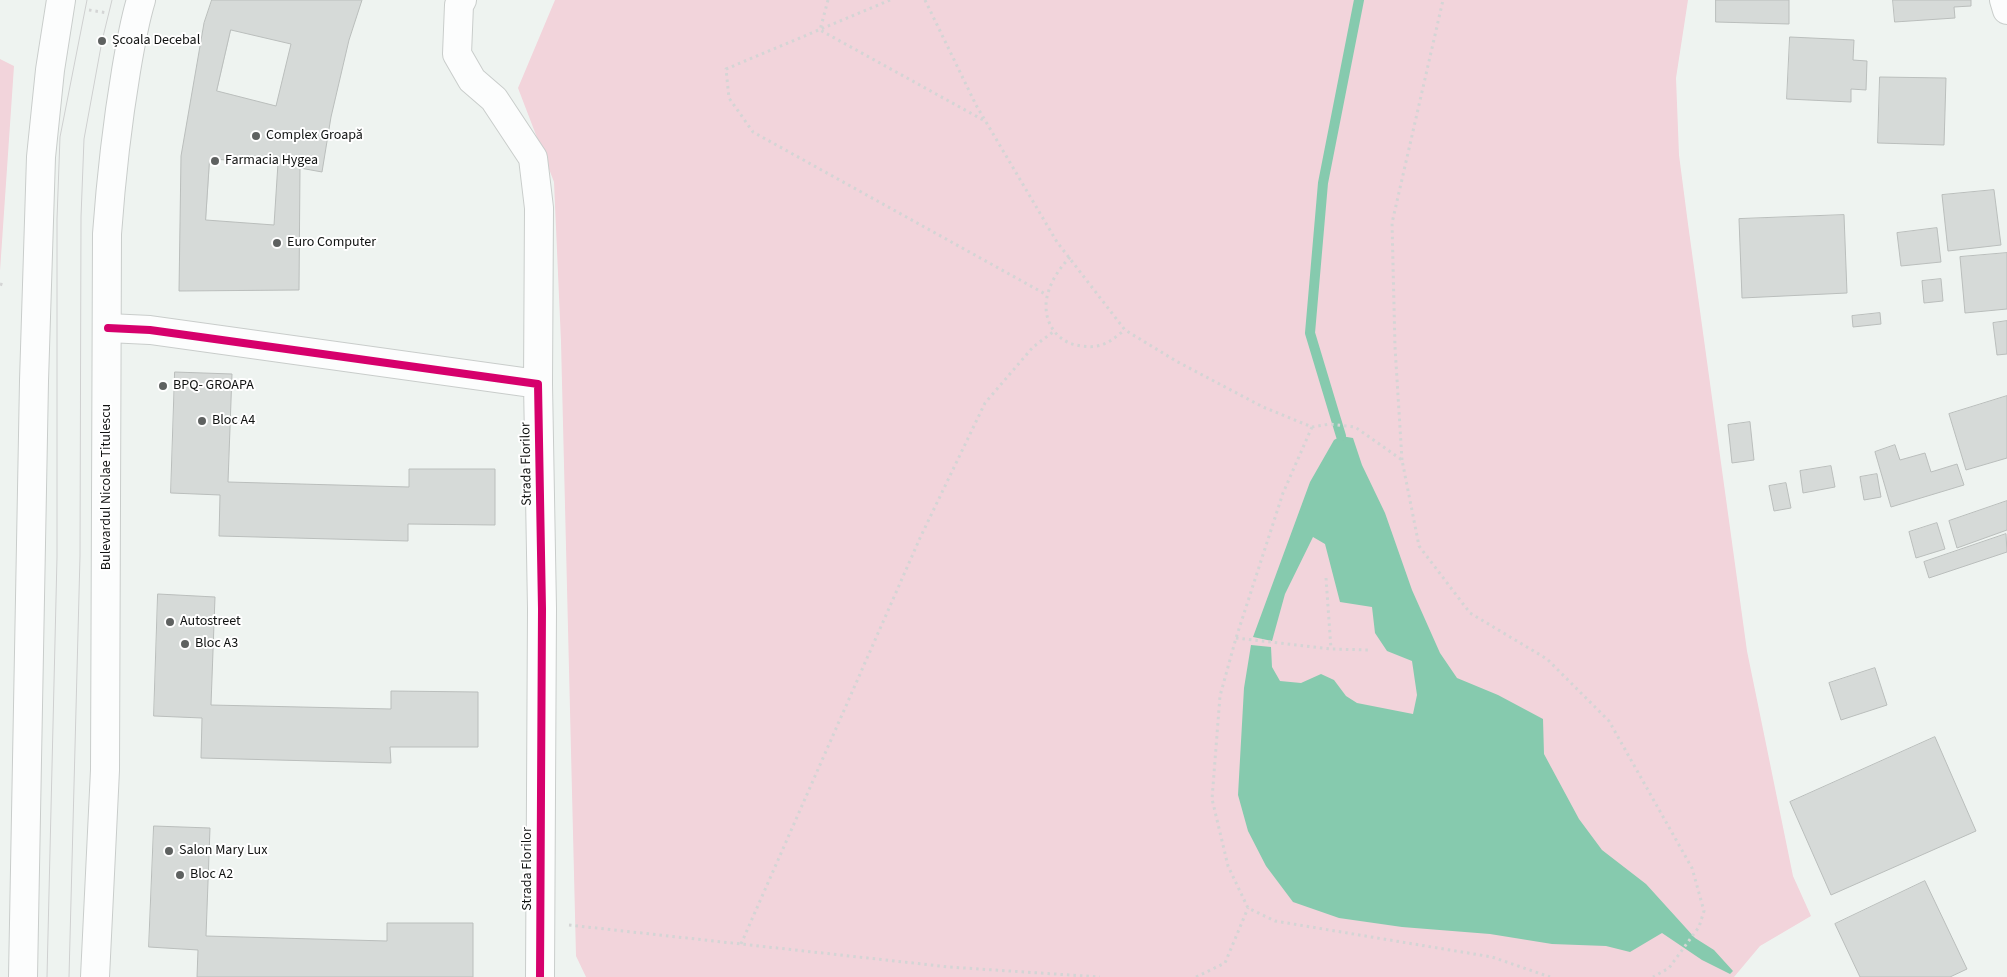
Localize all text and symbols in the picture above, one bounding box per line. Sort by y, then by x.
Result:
place label: Școala Decebal [112,33,200,49]
marker: Școala Decebal [96,35,108,47]
place label: Complex Groapă [266,128,363,144]
marker: Complex Groapă [250,130,262,142]
place label: Farmacia Hygea [225,153,318,169]
marker: Farmacia Hygea [209,155,221,167]
place label: Euro Computer [287,235,376,251]
marker: Euro Computer [271,237,283,249]
place label: BPQ- GROAPA [173,378,254,394]
marker: BPQ- GROAPA [157,380,169,392]
street label: Bulevardul Nicolae Titulescu [99,404,115,570]
place label: Bloc A4 [212,413,255,429]
marker: Bloc A4 [196,415,208,427]
street label: Strada Florilor [518,422,536,506]
place label: Autostreet [180,614,241,630]
marker: Autostreet [164,616,176,628]
place label: Bloc A3 [195,636,238,652]
marker: Bloc A3 [179,638,191,650]
street label: Strada Florilor [520,827,536,911]
place label: Salon Mary Lux [179,843,267,859]
marker: Salon Mary Lux [163,845,175,857]
place label: Bloc A2 [190,867,233,883]
marker: Bloc A2 [174,869,186,881]

